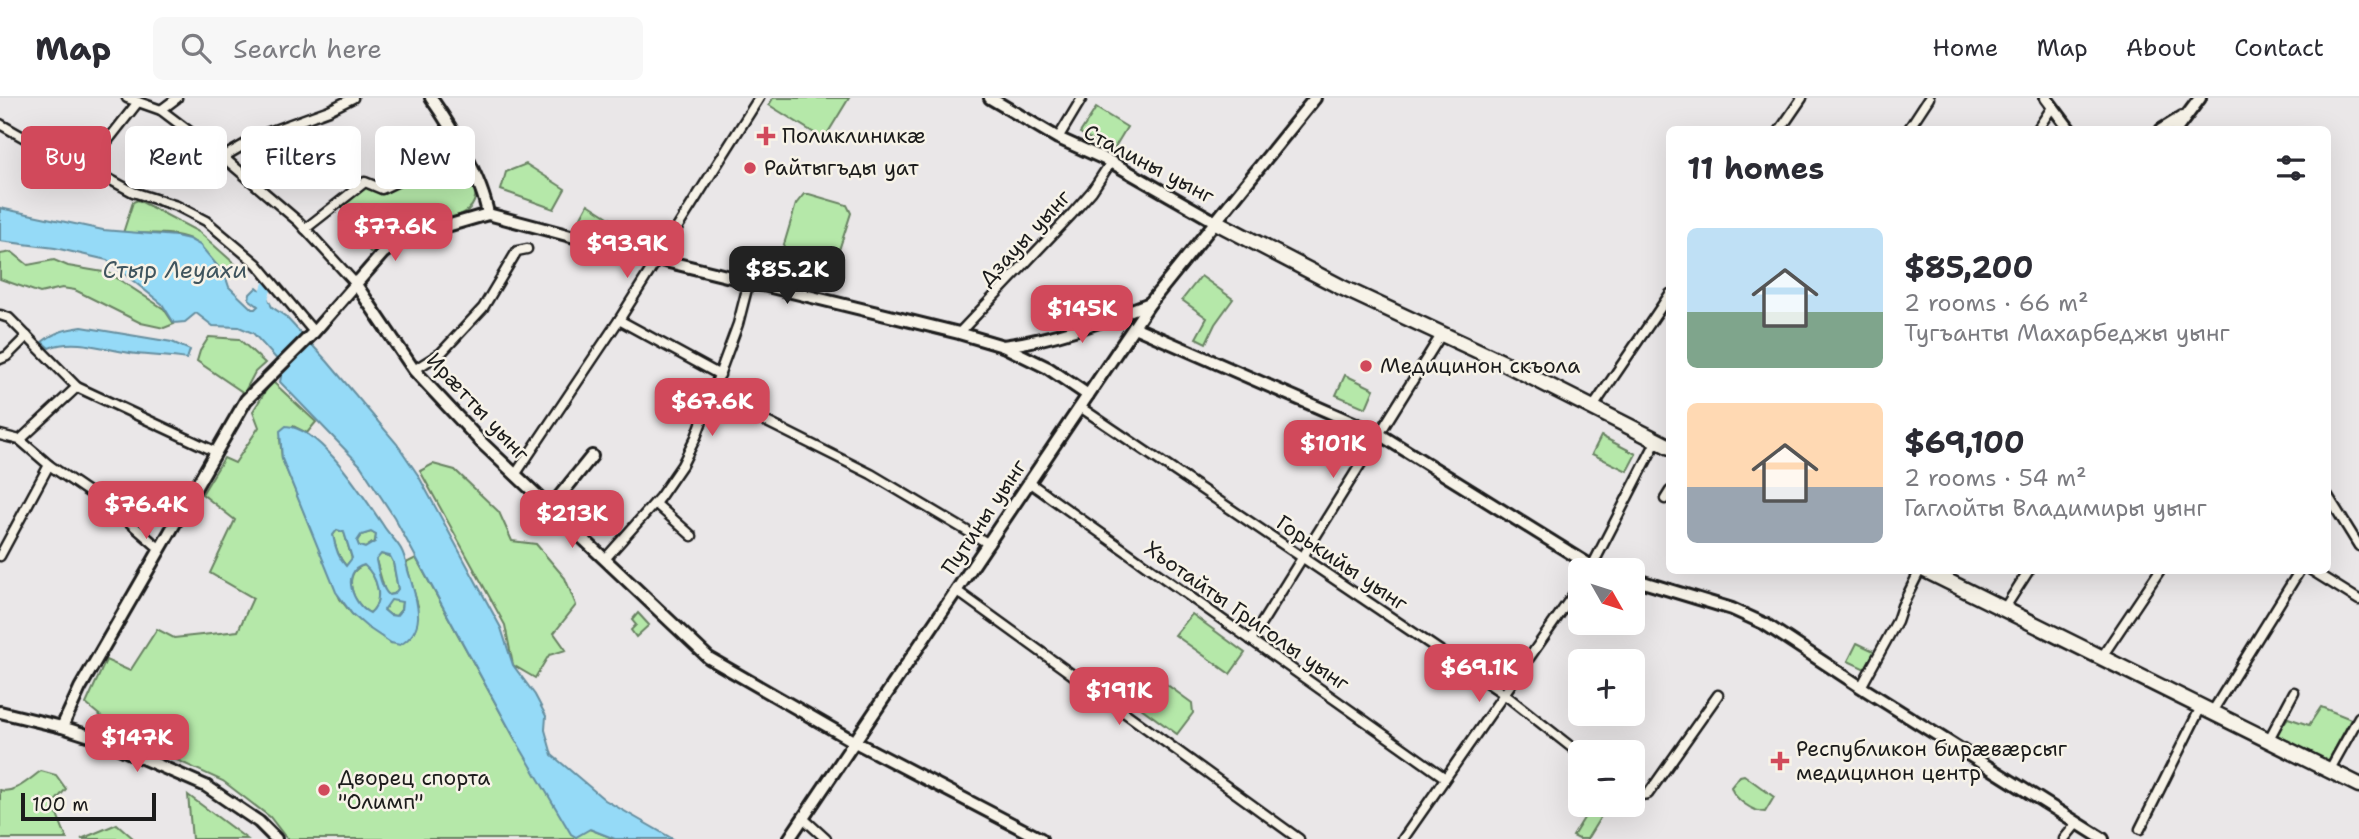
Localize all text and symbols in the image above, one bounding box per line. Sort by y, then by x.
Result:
search box [153,17,643,80]
text: Map [35,26,111,71]
icon: search [177,29,215,67]
text: Search here [233,31,382,66]
text: Home [1932,32,1998,64]
text: Map [2036,32,2088,64]
text: About [2126,32,2196,64]
text: Contact [2234,32,2324,64]
street label: Сталины уынг [1079,118,1220,211]
place label: Поликлиникæ [782,122,926,150]
chip: Buy [21,126,111,189]
chip: Rent [125,126,227,189]
chip: Filters [241,126,361,189]
chip: New [375,126,475,189]
marker: Поликлиникæ [756,126,776,146]
text: 11 homes [1687,148,1824,189]
icon: filters [2272,149,2310,187]
place label: Райтыгъды уат [764,154,919,182]
marker: Райтыгъды уат [742,160,758,176]
street label: Дзауы уынг [973,183,1077,292]
pin: $77.6K [338,204,452,263]
text: $77.6K [353,211,437,241]
pin: $93.9K [570,220,684,280]
text: $93.9K [586,228,668,258]
pin: $85.2K [730,246,844,306]
text: $85,200 [1904,247,2034,288]
text: $85.2K [745,254,829,284]
water label: Стыр Леуахи [103,255,247,285]
icon: home [1743,256,1827,340]
pin: $145K [1033,286,1131,345]
text: 2 rooms · 66 m² [1904,288,2089,318]
text: $145K [1047,293,1117,323]
text: Тугъанты Махарбеджы уынг [1904,318,2230,348]
street label: Ирæтты уынг [420,347,536,468]
place label: Медицинон скъола [1380,352,1580,380]
marker: Медицинон скъола [1358,358,1374,374]
pin: $67.6K [655,378,769,438]
text: $67.6K [671,386,753,416]
pin: $101K [1284,420,1382,480]
text: $69,100 [1904,422,2025,463]
text: $101K [1300,428,1366,458]
icon: home [1743,431,1827,515]
street label: Путины уынг [935,453,1033,580]
text: 2 rooms · 54 m² [1904,463,2087,493]
pin: $76.4K [89,482,203,541]
text: $76.4K [104,489,188,519]
pin: $213K [523,490,621,550]
text: Гаглойты Владимиры уынг [1904,493,2207,523]
text: $213K [536,498,608,528]
street label: Горькийы уынг [1271,509,1414,618]
street label: Хъотайты Григолы уынг [1139,535,1355,698]
north arrow [1568,558,1645,635]
map controls [1568,558,1645,817]
pin: $69.1K [1422,644,1536,704]
button: + [1568,649,1645,726]
text: $69.1K [1440,652,1518,682]
pin: $191K [1070,668,1168,727]
text: $191K [1086,675,1152,705]
pin: $147K [88,714,186,774]
text: $147K [101,722,173,752]
place label: Республикон бирæвæрсыг медицинон центр [1796,735,2068,787]
button: − [1568,740,1645,817]
marker: Республикон бирæвæрсыг медицинон центр [1770,751,1790,771]
place label: Дворец спорта "Олимп" [338,764,490,816]
marker: Дворец спорта "Олимп" [316,782,332,798]
scale bar [21,790,156,822]
text: 100 m [32,792,89,817]

